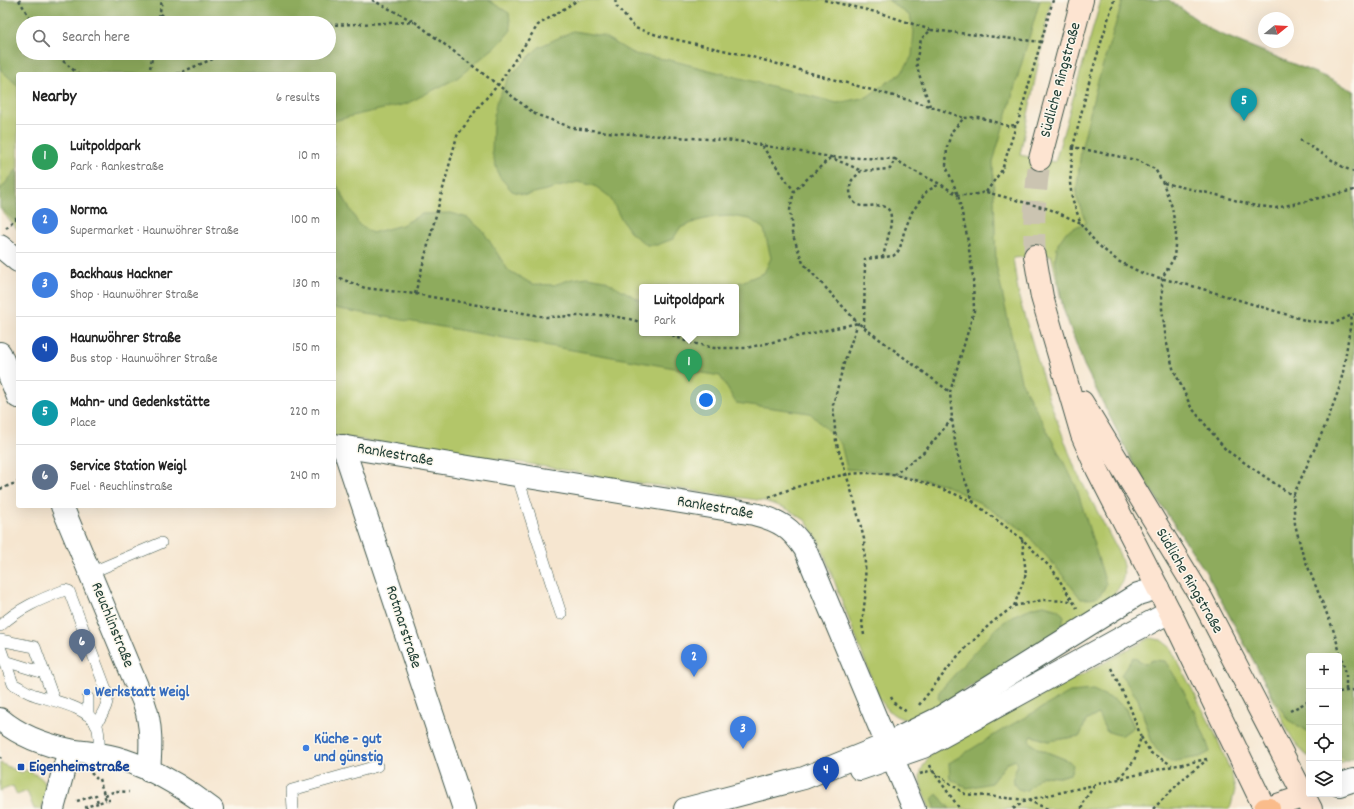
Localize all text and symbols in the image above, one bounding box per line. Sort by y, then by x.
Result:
north arrow [1258,12,1294,48]
search box [16,16,336,60]
street label: Südliche Ringstraße [1035,20,1087,140]
icon: search [30,27,52,49]
text: Search here [62,27,130,49]
text: Nearby [32,86,76,110]
pin: 5 [1231,88,1257,121]
text: 6 results [276,89,320,108]
text: Luitpoldpark [70,136,141,158]
text: 1 [44,147,46,166]
text: 10 m [298,147,320,166]
text: Park · Rankestraße [70,158,164,177]
text: Norma [70,200,107,222]
text: 2 [42,211,48,230]
text: 100 m [291,211,320,230]
text: Supermarket · Haunwöhrer Straße [70,222,239,241]
text: Backhaus Hackner [70,264,172,286]
text: 3 [42,275,48,294]
text: 130 m [292,275,320,294]
popup [639,284,739,336]
text: Shop · Haunwöhrer Straße [70,286,199,305]
text: Luitpoldpark [654,290,724,312]
text: Park [654,312,676,331]
text: Haunwöhrer Straße [70,328,181,350]
text: 4 [42,339,48,358]
text: 150 m [292,339,320,358]
pin: 1 [676,349,702,382]
text: Bus stop · Haunwöhrer Straße [70,350,217,369]
your location [696,390,716,410]
text: Mahn- und Gedenkstätte [70,392,210,414]
text: 5 [42,403,48,422]
text: 220 m [290,403,320,422]
text: Place [70,414,96,433]
street label: Rankestraße [355,437,435,473]
text: Service Station Weigl [70,456,186,478]
text: 6 [42,467,48,486]
text: 240 m [290,467,320,486]
text: Fuel · Reuchlinstraße [70,478,173,497]
street label: Rankestraße [675,490,755,526]
street label: Südliche Ringstraße [1149,524,1229,638]
street label: Reuchlinstraße [84,579,140,671]
street label: Rotmarstraße [379,583,427,671]
pin: 6 [69,629,95,662]
pin: 2 [681,644,707,677]
map controls [1306,653,1342,797]
button: + [1306,653,1342,689]
place label: Werkstatt Weigl [95,681,189,704]
marker: Werkstatt Weigl [82,687,92,697]
button: − [1306,689,1342,725]
pin: 3 [730,716,756,749]
button: locate [1306,725,1342,761]
place label: Küche - gut und günstig [314,728,383,769]
marker: Küche - gut und günstig [301,743,311,753]
place label: Eigenheimstraße [29,756,130,779]
pin: 4 [813,757,839,790]
button: layers [1306,761,1342,797]
marker: Eigenheimstraße [16,762,26,772]

